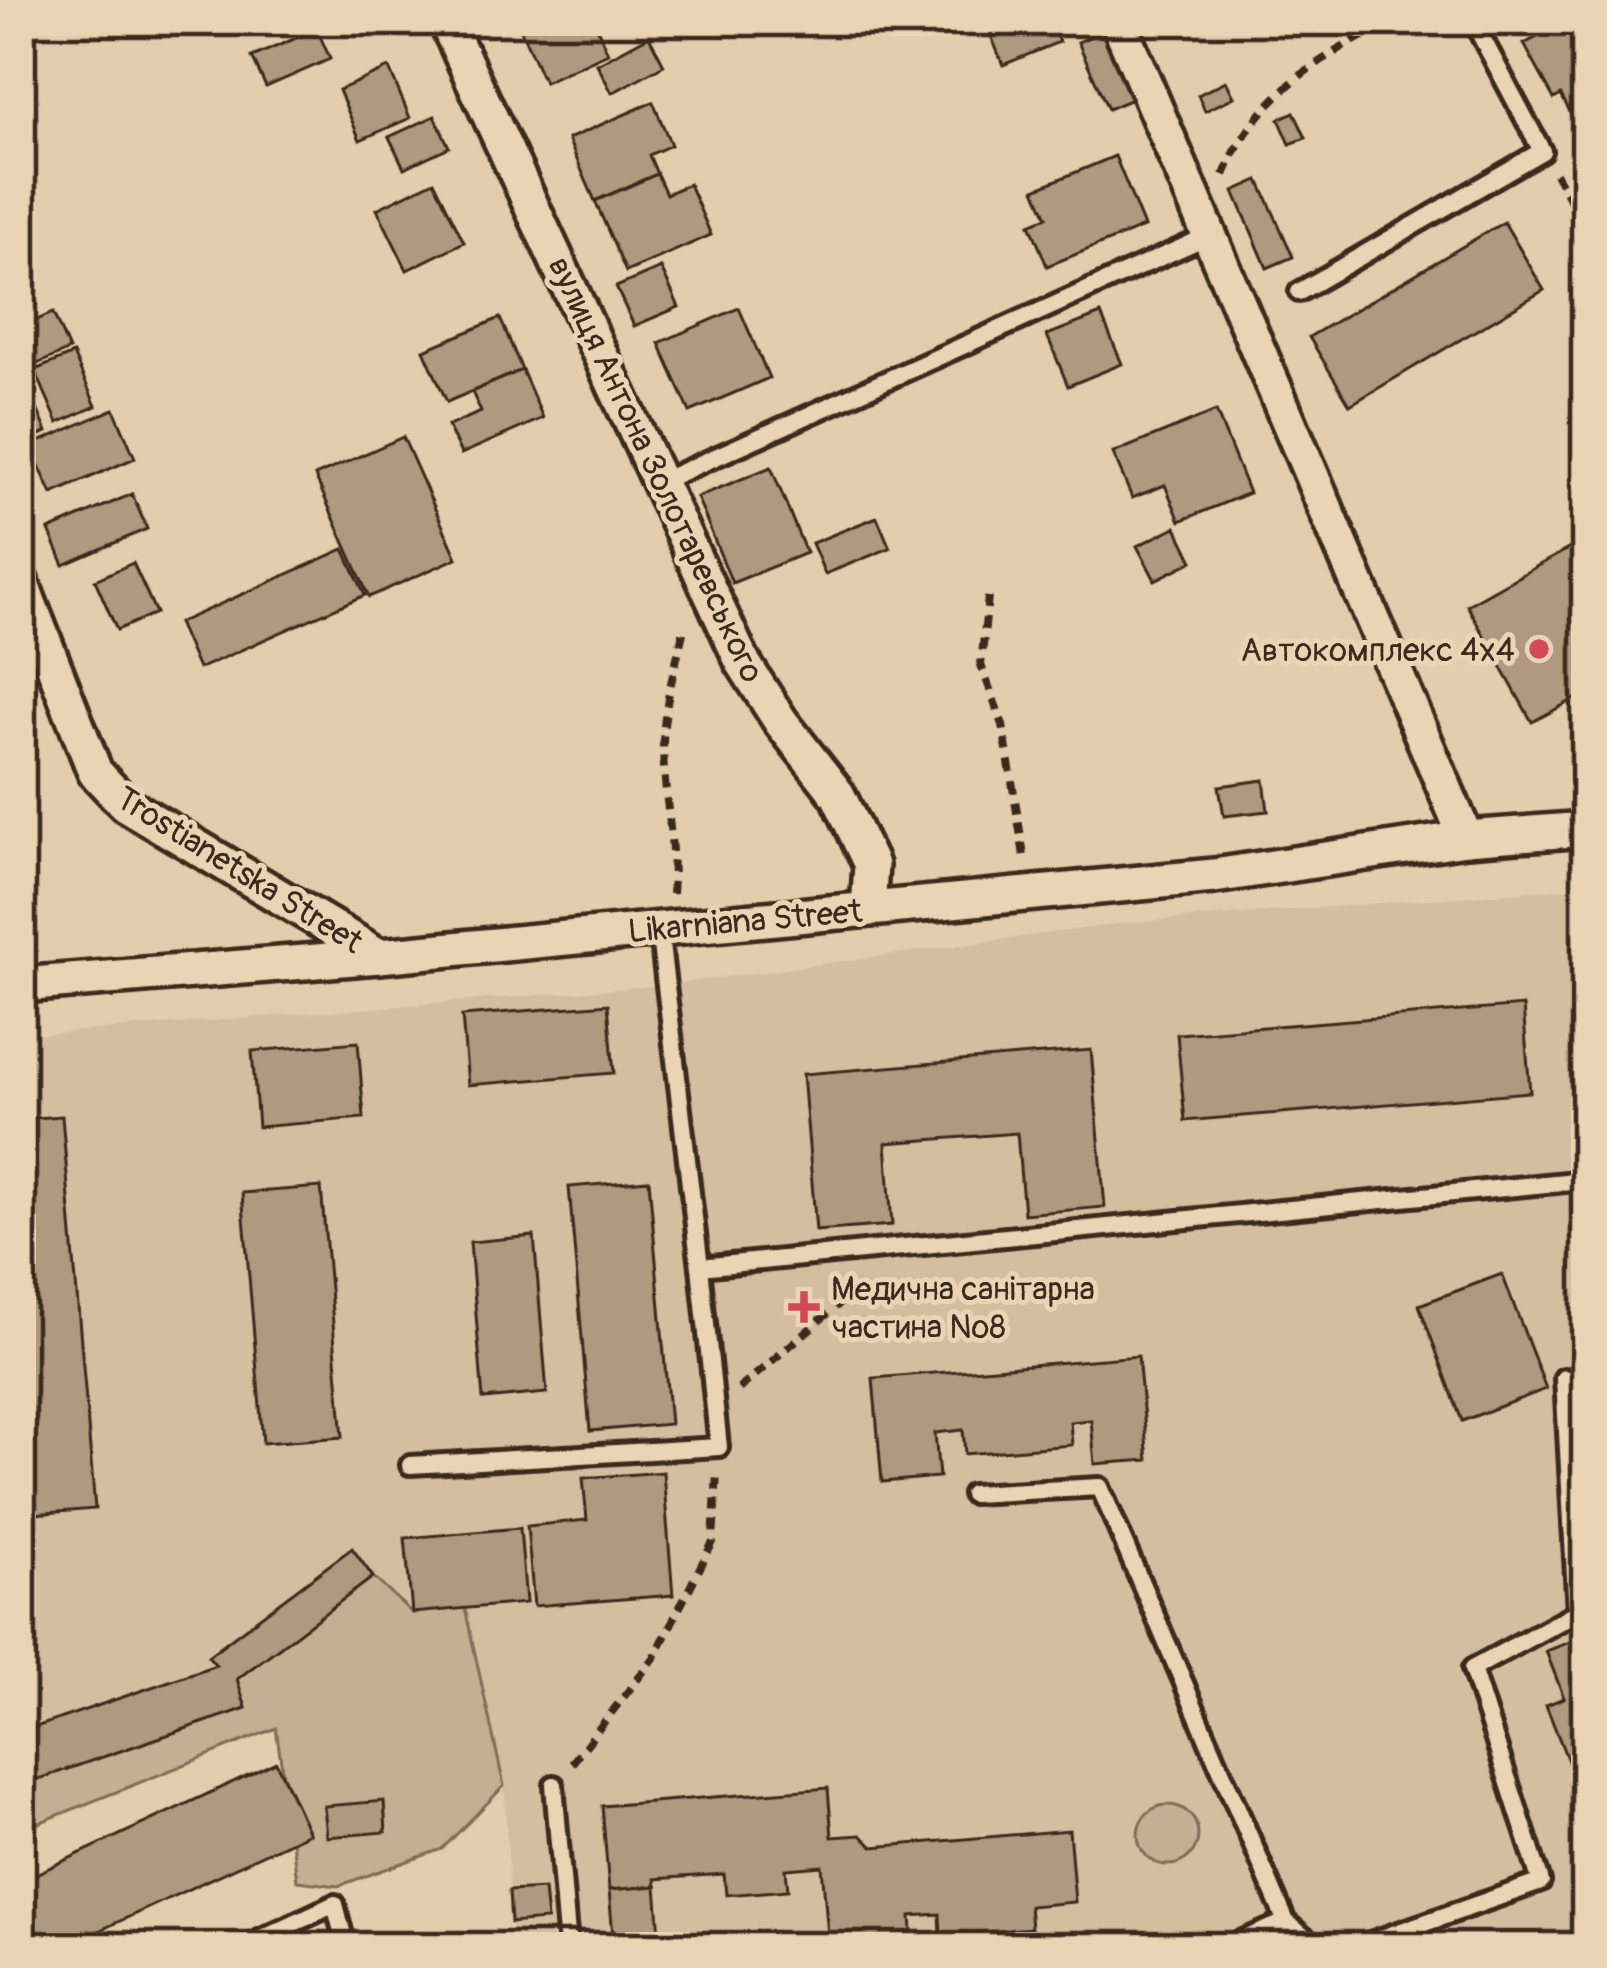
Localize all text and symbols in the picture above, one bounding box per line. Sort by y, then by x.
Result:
street label: вулиця Антона Золотаревського [539,250,772,689]
place label: Автокомплекс 4x4 [1240,630,1515,671]
marker: Автокомплекс 4x4 [1526,636,1552,662]
street label: Trostianetska Street [108,778,371,963]
street label: Likarniana Street [626,891,865,952]
place label: Медична санітарна частина №8 [831,1269,1095,1348]
marker: Медична санітарна частина №8 [788,1291,820,1323]

